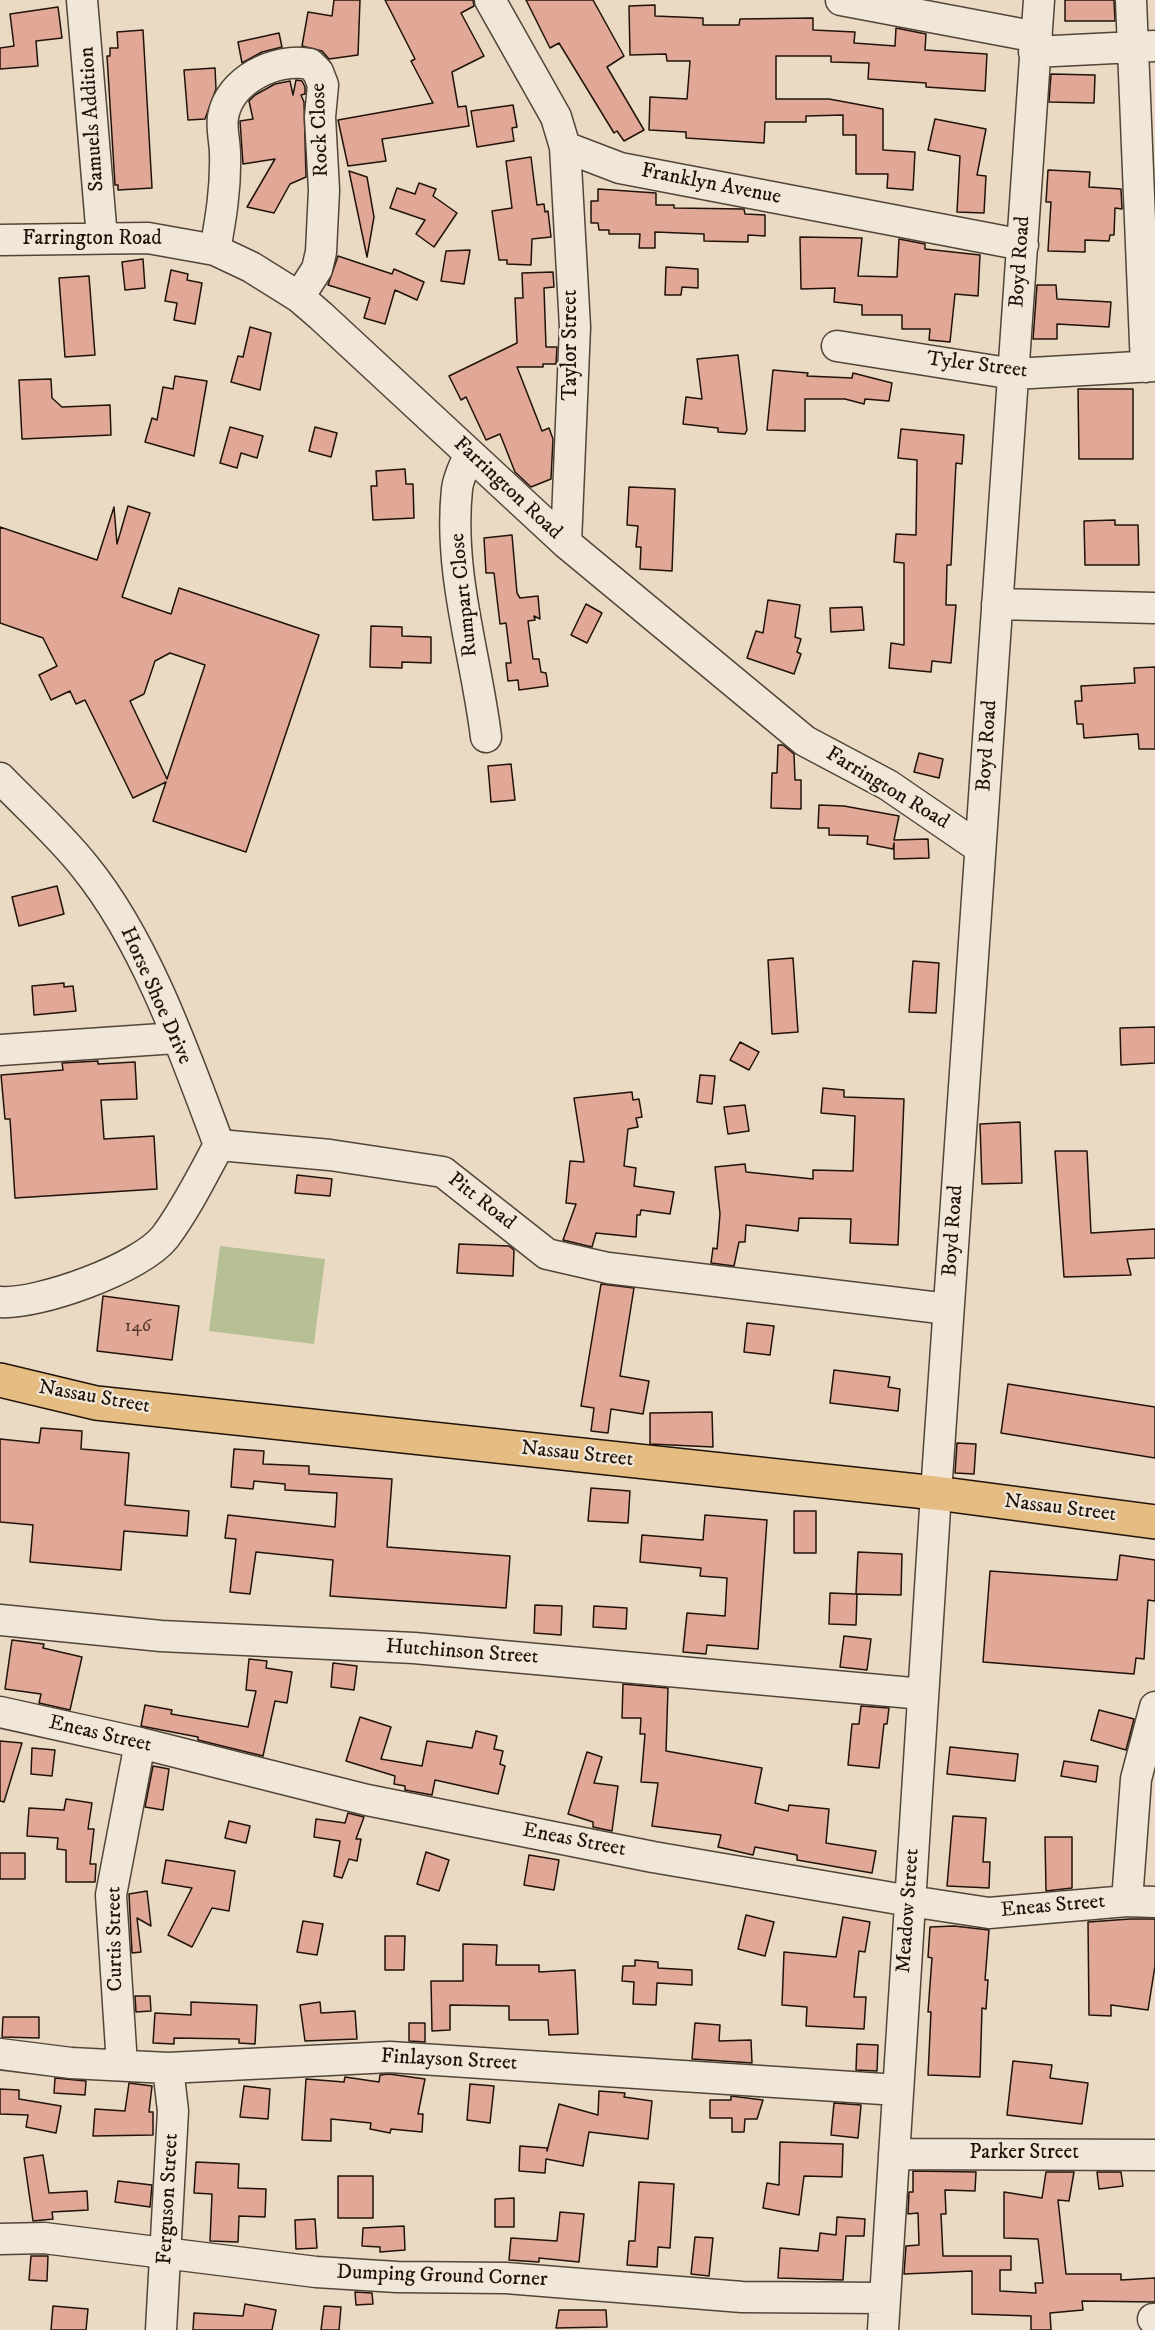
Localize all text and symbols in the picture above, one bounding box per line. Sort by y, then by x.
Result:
street label: Samuels Addition [75,46,111,192]
street label: Rock Close [307,83,335,177]
street label: Franklyn Avenue [639,159,783,211]
street label: Boyd Road [1005,215,1037,309]
street label: Farrington Road [22,227,162,253]
street label: Taylor Street [559,290,585,400]
street label: Tyler Street [925,347,1029,385]
street label: Farrington Road [447,432,567,546]
street label: Rumpart Close [446,532,484,658]
street label: Boyd Road [972,699,1004,793]
street label: Farrington Road [821,742,953,836]
street label: Horse Shoe Drive [113,923,197,1069]
street label: Pitt Road [442,1168,520,1236]
street label: Boyd Road [938,1184,970,1278]
house number: 146 [125,1316,151,1338]
street label: Nassau Street [36,1376,152,1420]
street label: Nassau Street [520,1437,634,1473]
street label: Nassau Street [1002,1490,1118,1528]
street label: Hutchinson Street [385,1635,539,1671]
street label: Eneas Street [46,1711,154,1759]
street label: Eneas Street [520,1819,628,1863]
street label: Meadow Street [892,1848,926,1974]
street label: Curtis Street [102,1886,130,1992]
street label: Eneas Street [1000,1890,1106,1924]
street label: Finlayson Street [380,2045,518,2077]
street label: Ferguson Street [153,2133,185,2265]
street label: Parker Street [969,2141,1079,2167]
street label: Dumping Ground Corner [336,2261,548,2293]

